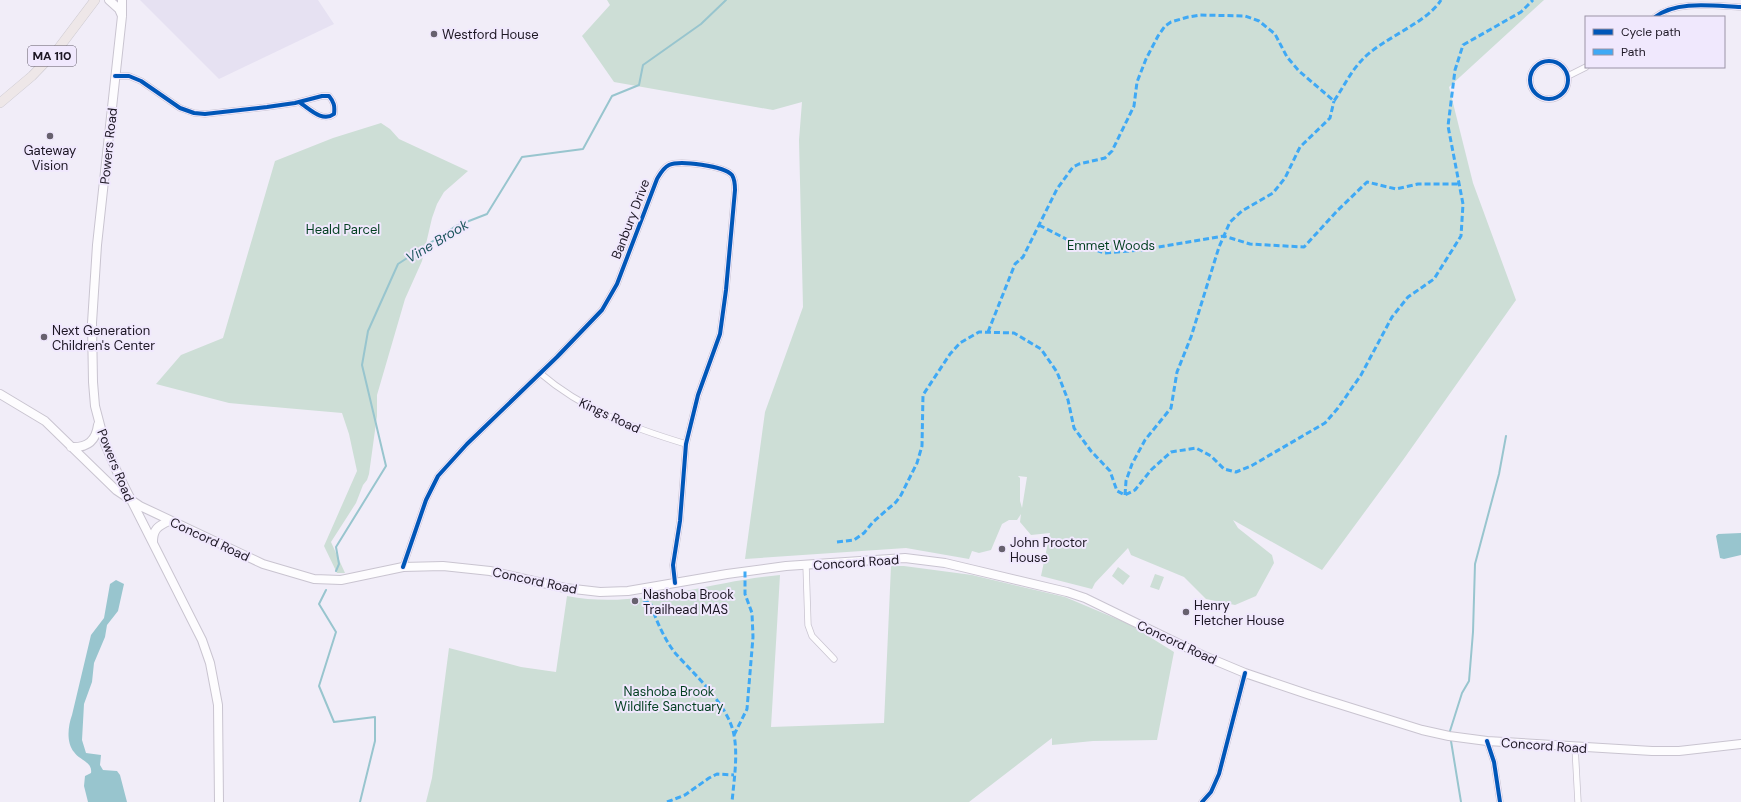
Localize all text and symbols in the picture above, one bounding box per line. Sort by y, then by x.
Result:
legend [1585,16,1725,68]
text: Cycle path [1621,24,1681,40]
place label: Westford House [442,26,539,43]
marker: Westford House [429,29,439,39]
text: Path [1621,44,1646,60]
road number: MA 110 [28,46,76,66]
street label: Powers Road [96,107,121,185]
marker: Gateway Vision [45,131,55,141]
place label: Gateway Vision [24,142,76,174]
street label: Banbury Drive [607,177,653,262]
water label: Vine Brook [402,215,472,267]
park label: Heald Parcel [306,221,380,238]
park label: Emmet Woods [1067,237,1155,254]
place label: Next Generation Children's Center [52,322,155,354]
marker: Next Generation Children's Center [39,332,49,342]
street label: Kings Road [576,394,643,437]
street label: Powers Road [93,426,138,504]
street label: Concord Road [167,514,252,565]
place label: John Proctor House [1010,534,1087,566]
marker: John Proctor House [997,544,1007,554]
street label: Concord Road [813,551,900,574]
street label: Concord Road [491,563,579,598]
place label: Nashoba Brook Trailhead MAS [643,586,734,618]
marker: Nashoba Brook Trailhead MAS [630,596,640,606]
place label: Henry Fletcher House [1194,597,1284,629]
marker: Henry Fletcher House [1181,607,1191,617]
street label: Concord Road [1134,617,1219,668]
park label: Nashoba Brook Wildlife Sanctuary [615,683,723,715]
street label: Concord Road [1500,734,1587,757]

